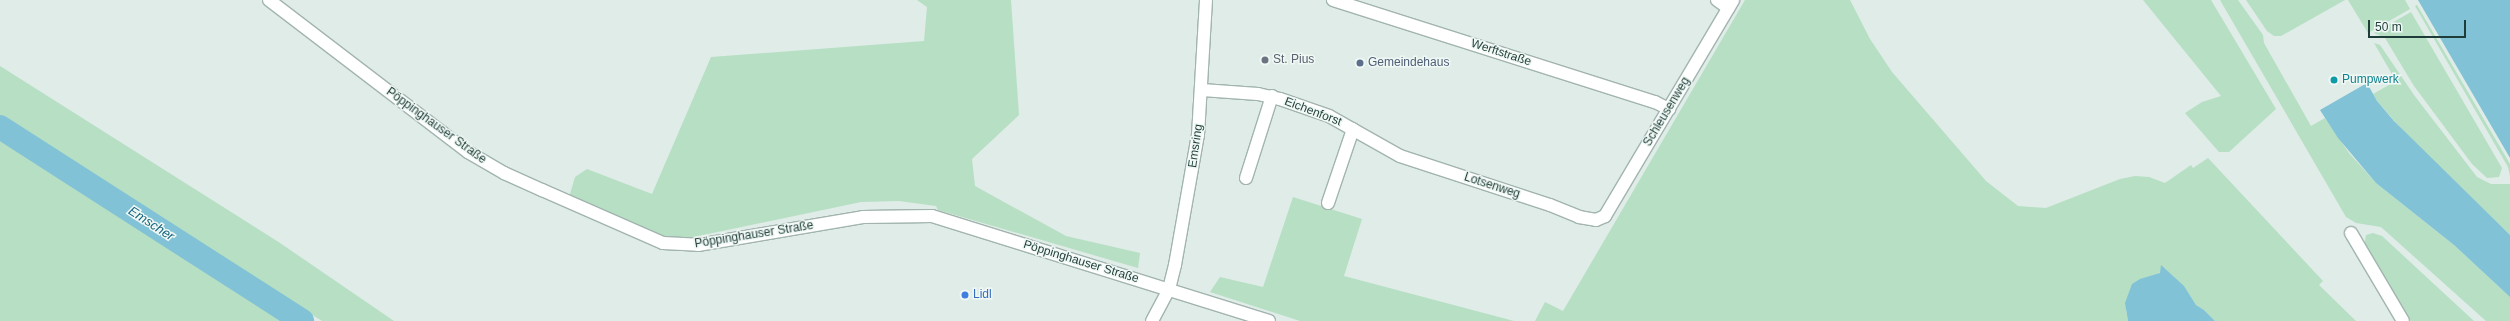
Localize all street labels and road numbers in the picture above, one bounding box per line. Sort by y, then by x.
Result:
street label: Werftstraße [1469,37,1533,69]
street label: Schleusenweg [1641,75,1693,149]
street label: Pöppinghauser Straße [383,85,489,167]
street label: Eichenforst [1282,95,1344,129]
street label: Emsring [1186,123,1206,169]
street label: Lotsenweg [1462,170,1522,202]
street label: Pöppinghauser Straße [694,218,814,252]
street label: Pöppinghauser Straße [1021,238,1141,286]

